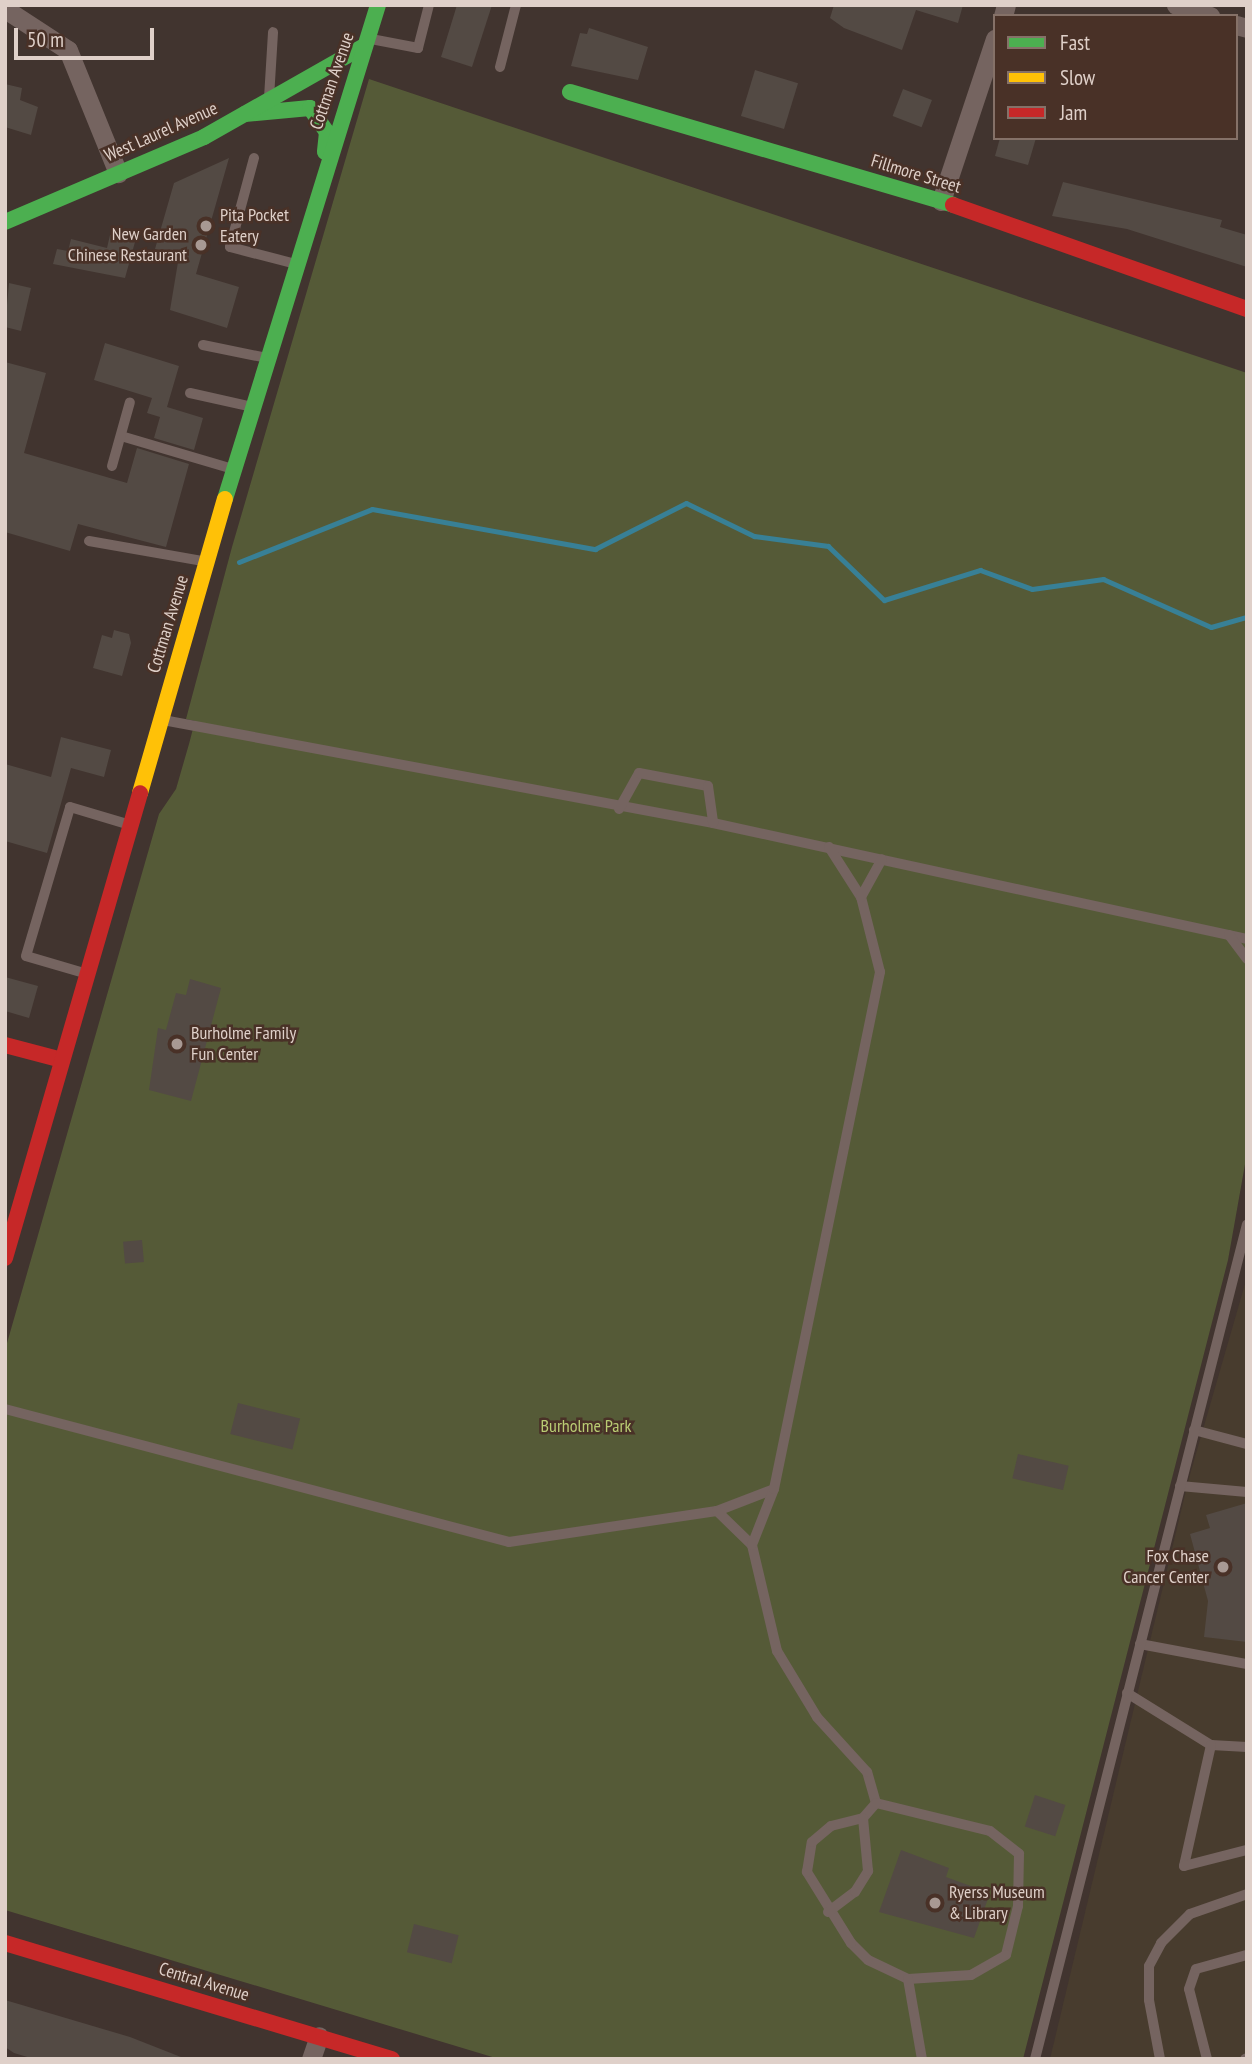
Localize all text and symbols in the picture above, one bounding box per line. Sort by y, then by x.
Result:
scale bar [18,14,158,58]
legend [993,14,1238,140]
text: 50 m [27,26,64,53]
street label: Cottman Avenue [305,29,359,133]
text: Fast [1060,29,1090,56]
text: Slow [1060,64,1095,91]
street label: West Laurel Avenue [101,97,221,167]
text: Jam [1060,99,1087,126]
street label: Fillmore Street [869,150,963,198]
place label: Pita Pocket Eatery [220,205,289,248]
marker: Pita Pocket Eatery [198,218,214,234]
place label: New Garden Chinese Restaurant [68,224,187,266]
marker: New Garden Chinese Restaurant [193,237,209,253]
street label: Cottman Avenue [143,572,193,676]
place label: Burholme Family Fun Center [191,1023,296,1066]
marker: Burholme Family Fun Center [169,1036,185,1052]
park label: Burholme Park [541,1415,631,1437]
place label: Fox Chase Cancer Center [1123,1546,1209,1588]
marker: Fox Chase Cancer Center [1215,1559,1231,1575]
place label: Ryerss Museum & Library [949,1882,1045,1924]
marker: Ryerss Museum & Library [927,1895,943,1911]
street label: Central Avenue [156,1958,252,2006]

